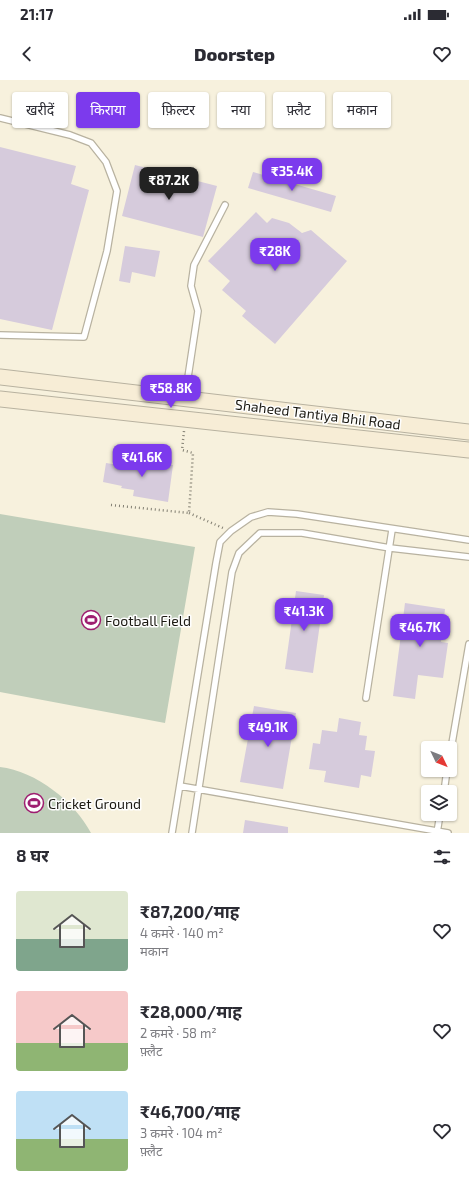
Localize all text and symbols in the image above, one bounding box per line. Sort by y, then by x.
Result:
text: 21:17 [20,5,53,23]
icon: back [16,43,38,65]
text: Doorstep [194,43,275,65]
icon: heart [431,43,453,65]
chip: खरीदें [12,92,68,128]
chip: किराया [76,92,140,128]
chip: फ़िल्टर [148,92,209,128]
chip: नया [217,92,265,128]
chip: फ़्लैट [273,92,325,128]
chip: मकान [333,92,391,128]
pin: ₹35.4K [259,158,325,192]
text: ₹35.4K [271,163,313,179]
pin: ₹87.2K [136,167,202,201]
text: ₹87.2K [148,172,190,188]
pin: ₹28K [251,238,299,272]
text: ₹28K [259,243,291,259]
pin: ₹58.8K [138,375,204,409]
text: ₹58.8K [150,380,192,396]
street label: Shaheed Tantiya Bhil Road [234,395,402,433]
pin: ₹41.6K [109,444,175,478]
text: ₹41.6K [122,449,162,465]
pin: ₹41.3K [271,598,337,632]
text: ₹41.3K [284,603,324,619]
sports icon: Football Field [80,609,102,631]
place label: Football Field [105,612,191,629]
pin: ₹46.7K [387,614,453,648]
text: ₹46.7K [399,619,441,635]
pin: ₹49.1K [235,714,301,748]
text: ₹49.1K [248,719,288,735]
north arrow [421,741,457,777]
map controls [421,741,457,821]
button: layers [421,785,457,821]
sports icon: Cricket Ground [23,792,45,814]
place label: Cricket Ground [48,795,141,812]
text: 8 घर [16,845,49,865]
icon: filters [431,846,453,868]
text: ₹87,200/माह [140,901,239,921]
icon: home [48,907,96,955]
icon: heart [431,920,453,942]
text: 4 कमरे · 140 m² [140,925,224,941]
text: मकान [140,943,168,959]
text: ₹28,000/माह [140,1001,242,1021]
icon: home [48,1007,96,1055]
icon: heart [431,1020,453,1042]
text: 2 कमरे · 58 m² [140,1025,217,1041]
text: फ़्लैट [140,1043,163,1059]
text: ₹46,700/माह [140,1101,240,1121]
icon: home [48,1107,96,1155]
icon: heart [431,1120,453,1142]
text: 3 कमरे · 104 m² [140,1125,223,1141]
text: फ़्लैट [140,1143,163,1159]

